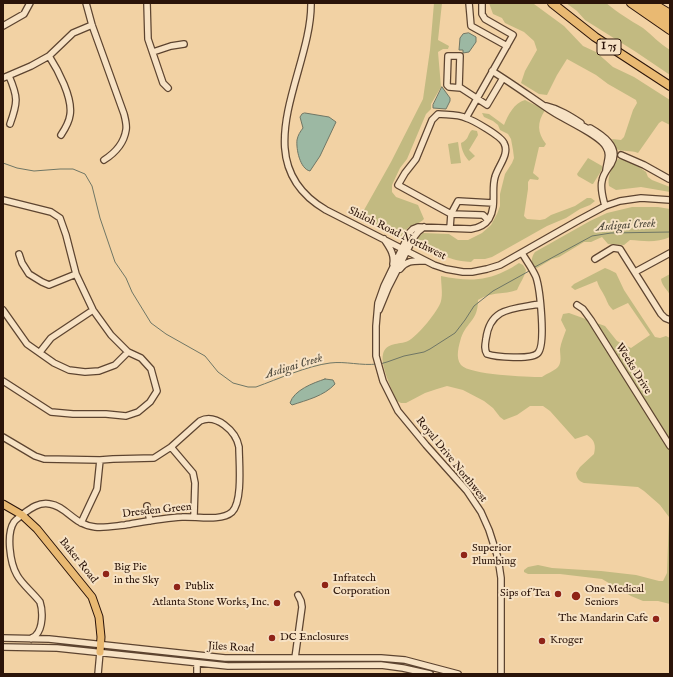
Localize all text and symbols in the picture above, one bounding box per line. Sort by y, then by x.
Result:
road number: I 75 [597,39,621,55]
street label: Shiloh Road Northwest [346,205,448,263]
water label: Asdigai Creek [596,217,656,235]
street label: Weeks Drive [612,341,654,397]
water label: Asdigai Creek [264,351,324,383]
street label: Royal Drive Northwest [412,415,490,505]
street label: Dresden Green [122,501,192,521]
street label: Baker Road [56,536,100,586]
place label: Superior Plumbing [472,542,516,568]
marker: Superior Plumbing [459,550,469,560]
place label: Big Pie in the Sky [114,561,159,587]
marker: Big Pie in the Sky [101,569,111,579]
place label: Infratech Corporation [333,572,390,598]
place label: Publix [185,580,214,594]
marker: Infratech Corporation [320,580,330,590]
marker: Publix [172,582,182,592]
place label: One Medical Seniors [585,583,644,609]
place label: Sips of Tea [500,587,550,601]
marker: Sips of Tea [553,589,563,599]
marker: One Medical Seniors [570,590,582,602]
place label: Atlanta Stone Works, Inc. [152,596,269,610]
marker: Atlanta Stone Works, Inc. [272,598,282,608]
place label: The Mandarin Cafe [558,612,648,626]
marker: The Mandarin Cafe [651,614,661,624]
place label: DC Enclosures [280,631,349,645]
marker: DC Enclosures [267,633,277,643]
place label: Kroger [550,634,583,648]
marker: Kroger [537,636,547,646]
street label: Jiles Road [207,640,255,656]

